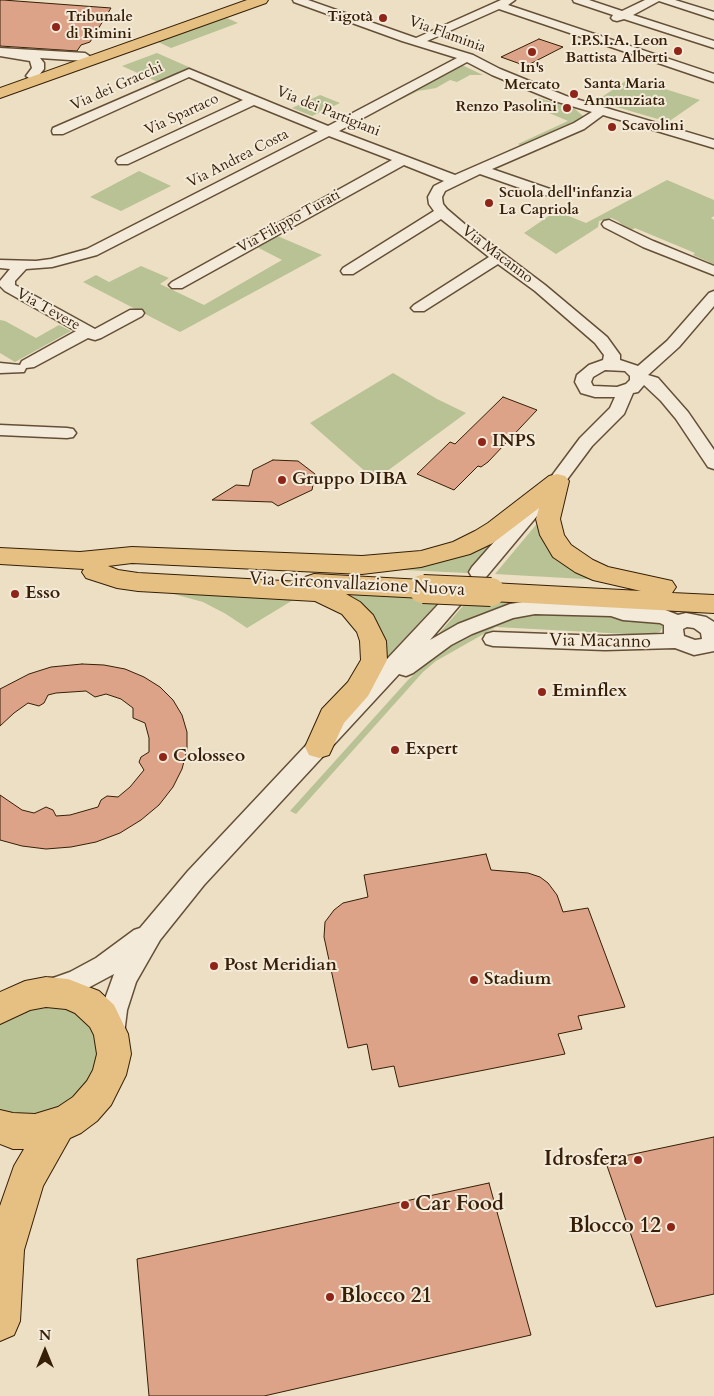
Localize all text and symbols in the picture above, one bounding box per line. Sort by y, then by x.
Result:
place label: Tribunale di Rimini [66,9,133,44]
place label: Tigotà [327,9,373,27]
marker: Tigotà [377,12,389,24]
street label: Via Flaminia [406,13,488,57]
marker: Tribunale di Rimini [50,21,62,33]
place label: I.P.S.I.A. Leon Battista Alberti [565,33,668,68]
marker: I.P.S.I.A. Leon Battista Alberti [672,45,684,57]
marker: In's Mercato [526,46,538,58]
street label: Via dei Gracchi [68,59,166,115]
place label: In's Mercato [504,60,560,95]
place label: Santa Maria Annunziata [584,76,666,111]
street label: Via dei Partigiani [273,83,383,141]
marker: Santa Maria Annunziata [568,88,580,100]
street label: Via Spartaco [142,90,222,140]
place label: Renzo Pasolini [455,99,557,117]
marker: Renzo Pasolini [561,102,573,114]
place label: Scavolini [622,118,684,136]
marker: Scavolini [606,121,618,133]
street label: Via Andrea Costa [184,126,292,192]
place label: Scuola dell'infanzia La Capriola [499,185,632,220]
street label: Via Filippo Turati [234,186,344,258]
marker: Scuola dell'infanzia La Capriola [483,197,495,209]
street label: Via Macanno [458,222,536,288]
street label: Via Tevere [13,285,83,335]
place label: INPS [492,431,536,453]
marker: INPS [476,436,488,448]
place label: Gruppo DIBA [292,469,408,491]
marker: Gruppo DIBA [276,474,288,486]
street label: Via Circonvallazione Nuova [248,569,466,601]
place label: Esso [25,583,60,605]
marker: Esso [9,588,21,600]
street label: Via Macanno [549,630,651,654]
place label: Eminflex [552,681,627,703]
marker: Eminflex [536,686,548,698]
place label: Expert [405,739,458,761]
marker: Expert [389,744,401,756]
place label: Colosseo [173,746,245,768]
marker: Colosseo [157,751,169,763]
place label: Post Meridian [224,955,337,977]
marker: Post Meridian [208,960,220,972]
place label: Stadium [484,969,551,991]
marker: Stadium [468,974,480,986]
place label: Idrosfera [544,1147,628,1173]
marker: Idrosfera [632,1154,644,1166]
place label: Car Food [415,1192,504,1218]
marker: Car Food [399,1199,411,1211]
place label: Blocco 12 [569,1214,661,1240]
marker: Blocco 12 [665,1221,677,1233]
place label: Blocco 21 [340,1284,432,1310]
marker: Blocco 21 [324,1291,336,1303]
north arrow [20,1326,70,1376]
text: N [39,1326,51,1345]

